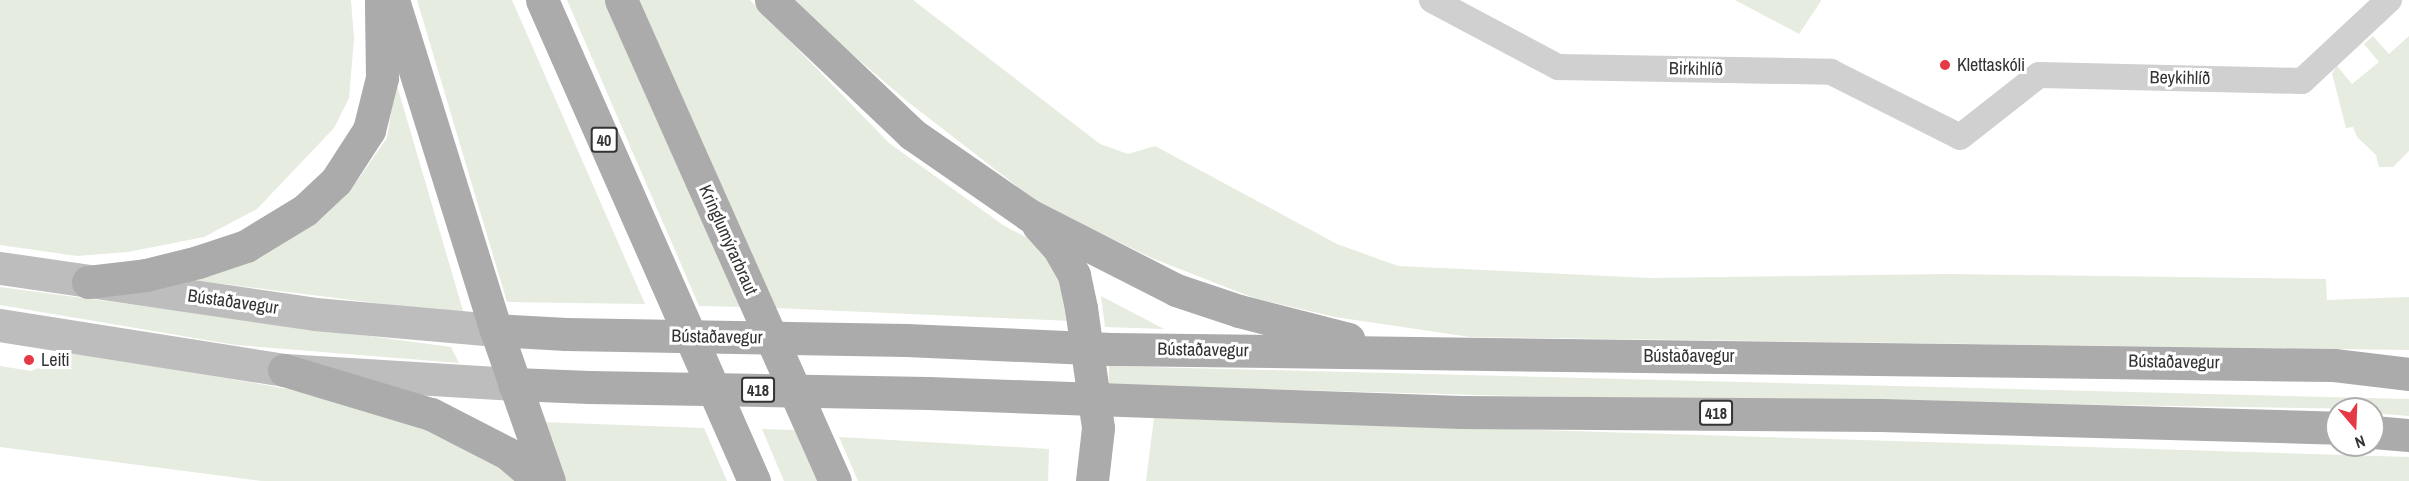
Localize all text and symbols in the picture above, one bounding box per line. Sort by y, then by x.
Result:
place label: Klettaskóli [1957,54,2025,76]
street label: Birkihlíð [1669,58,1723,80]
marker: Klettaskóli [1938,58,1952,72]
street label: Beykihlíð [2149,67,2211,89]
road number: 40 [590,127,618,153]
street label: Kringlumýrarbraut [694,182,762,298]
street label: Bústaðavegur [186,285,280,319]
street label: Bústaðavegur [671,325,763,349]
street label: Bústaðavegur [1157,338,1249,362]
street label: Bústaðavegur [1643,345,1735,367]
place label: Leiti [41,349,70,371]
street label: Bústaðavegur [2128,350,2220,374]
marker: Leiti [22,353,36,367]
road number: 418 [740,377,776,403]
north arrow [2325,397,2385,457]
road number: 418 [1698,400,1734,426]
text: N [2352,430,2368,454]

